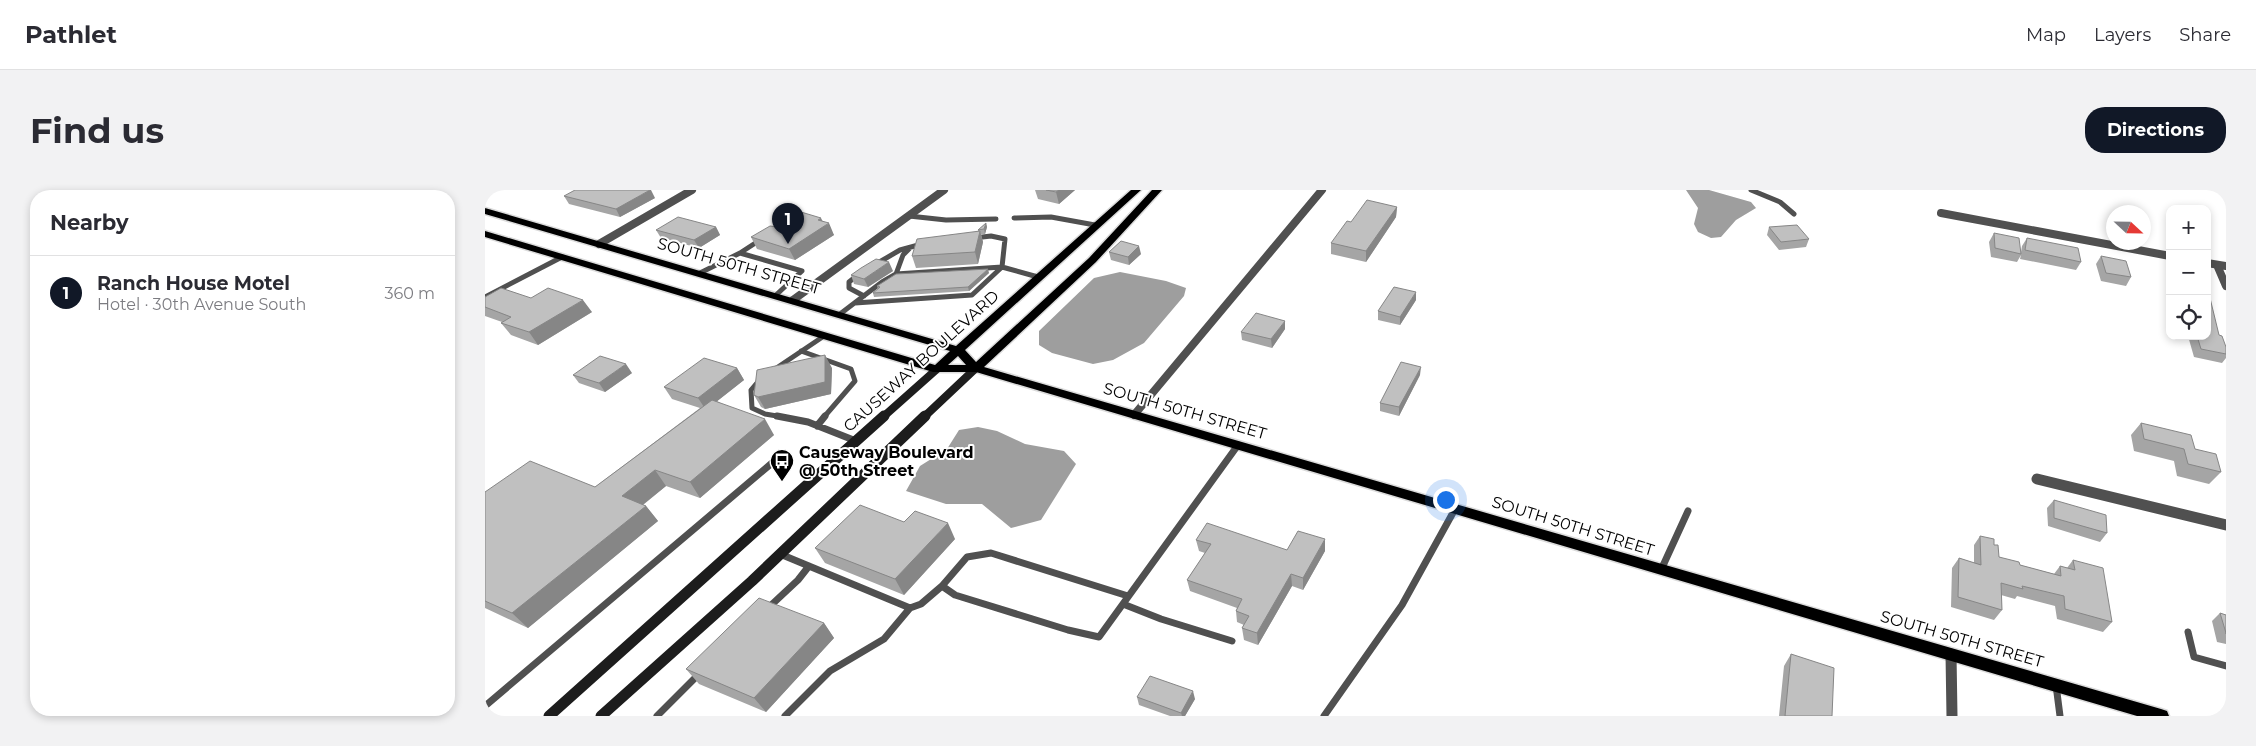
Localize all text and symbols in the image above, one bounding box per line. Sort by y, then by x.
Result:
text: Pathlet [25,20,117,49]
text: Map [2026,24,2066,46]
text: Layers [2094,24,2151,46]
text: Share [2179,24,2231,46]
button: Directions [2085,107,2226,153]
text: Find us [30,109,164,152]
pin: 1 [772,203,804,244]
north arrow [2106,205,2151,250]
map controls [2166,205,2211,340]
button: + [2166,205,2211,250]
text: Nearby [50,210,129,235]
street label: SOUTH 50TH STREET [655,234,824,299]
button: − [2166,250,2211,295]
text: Ranch House Motel [97,272,290,295]
text: 1 [63,284,69,303]
text: 360 m [384,284,435,303]
street label: CAUSEWAY BOULEVARD [839,286,1003,436]
text: Hotel · 30th Avenue South [97,295,306,314]
button: locate [2166,295,2211,340]
street label: SOUTH 50TH STREET [1101,379,1270,444]
place label: Causeway Boulevard @ 50th Street [799,443,974,480]
bus stop icon: Causeway Boulevard @ 50th Street [769,448,795,482]
your location [1433,487,1459,513]
street label: SOUTH 50TH STREET [1489,492,1657,560]
street label: SOUTH 50TH STREET [1878,607,2047,672]

